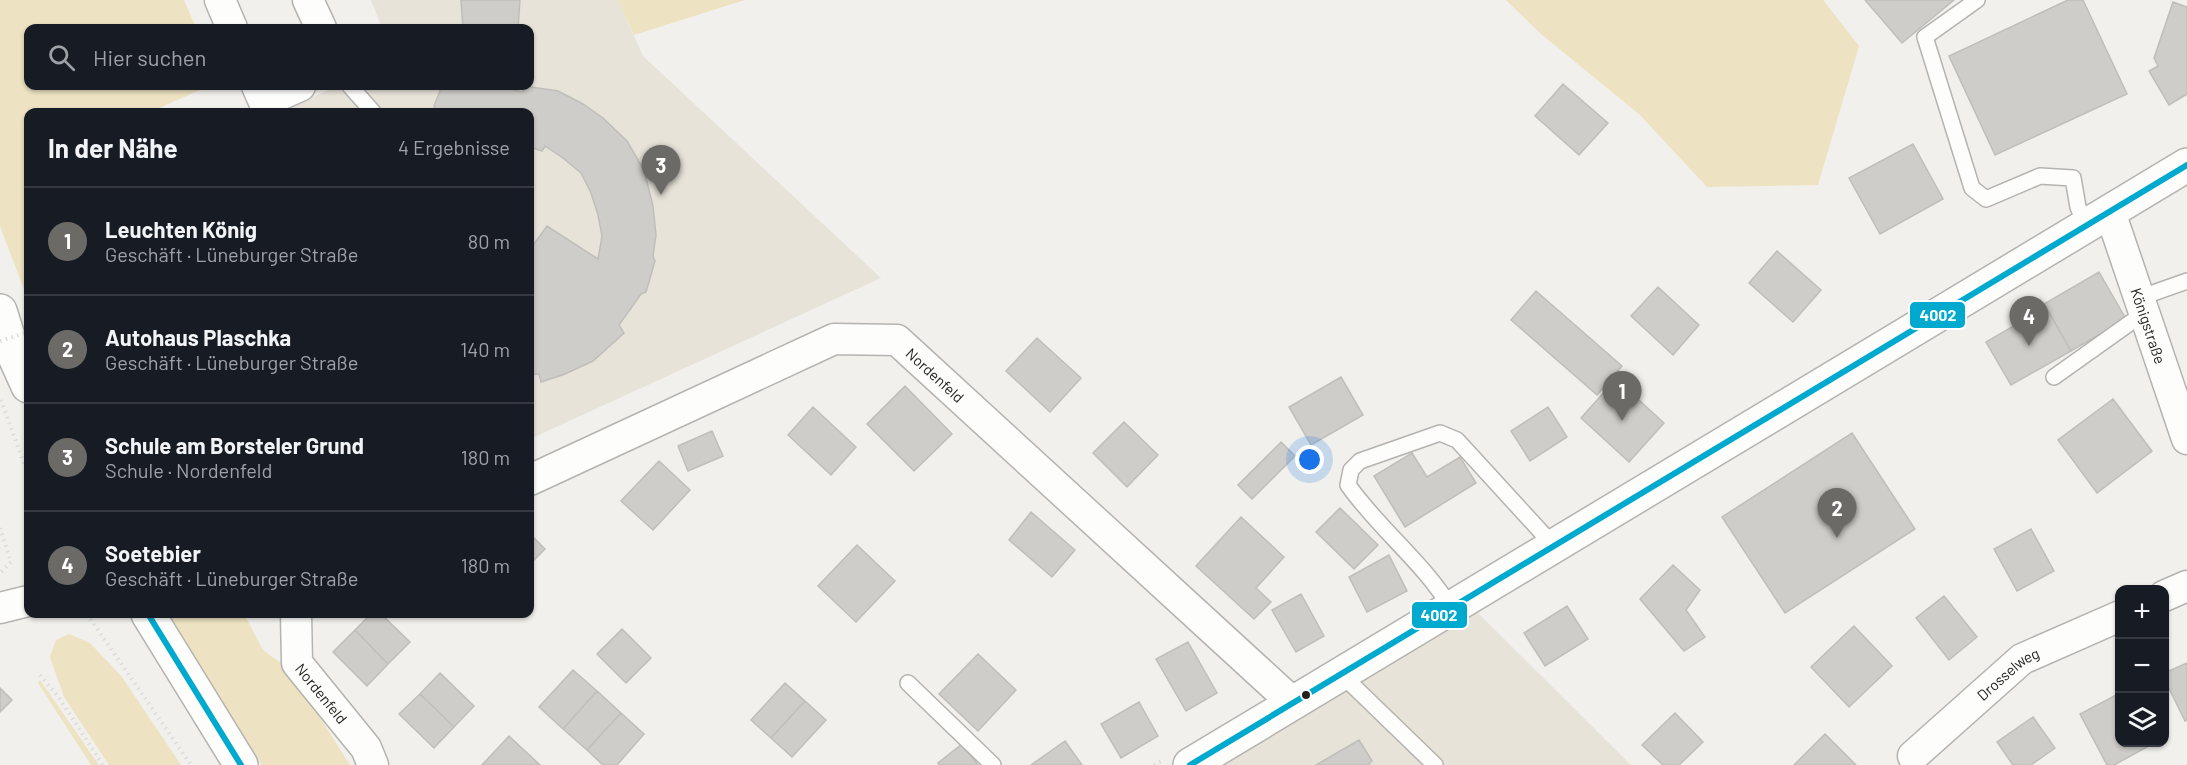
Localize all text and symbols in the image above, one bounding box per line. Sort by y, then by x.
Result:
search box [24,24,534,90]
icon: search [45,41,78,74]
text: Hier suchen [93,44,206,70]
text: In der Nähe [48,132,178,163]
text: 4 Ergebnisse [398,135,510,159]
pin: 3 [642,146,680,195]
text: Leuchten König [105,216,257,242]
text: 1 [64,229,71,253]
text: 80 m [468,229,510,253]
text: Geschäft · Lüneburger Straße [105,242,358,266]
street label: Königstraße [2127,285,2170,366]
pin: 4 [2010,296,2048,346]
line badge: 4002 [1909,301,1966,329]
text: 4002 [1920,305,1956,324]
text: Autohaus Plaschka [105,324,291,350]
text: 2 [62,337,73,361]
text: 140 m [460,337,510,361]
street label: Nordenfeld [903,344,968,406]
text: Geschäft · Lüneburger Straße [105,350,358,374]
pin: 1 [1602,372,1642,421]
text: Schule am Borsteler Grund [105,432,364,458]
text: 3 [62,445,73,469]
text: 180 m [461,445,510,469]
your location [1295,445,1324,474]
text: Schule · Nordenfeld [105,458,272,482]
pin: 2 [1818,488,1856,538]
text: Soetebier [105,540,201,566]
text: 4 [61,553,74,577]
text: 180 m [461,553,510,577]
text: Geschäft · Lüneburger Straße [105,566,358,590]
map controls [2115,585,2169,747]
button: + [2115,585,2169,639]
line badge: 4002 [1411,601,1468,629]
text: 4002 [1421,605,1457,624]
button: − [2115,639,2169,693]
street label: Drosselweg [1973,644,2042,704]
street label: Nordenfeld [292,660,351,727]
unlabelled marker [1300,689,1312,701]
button: layers [2115,693,2169,747]

